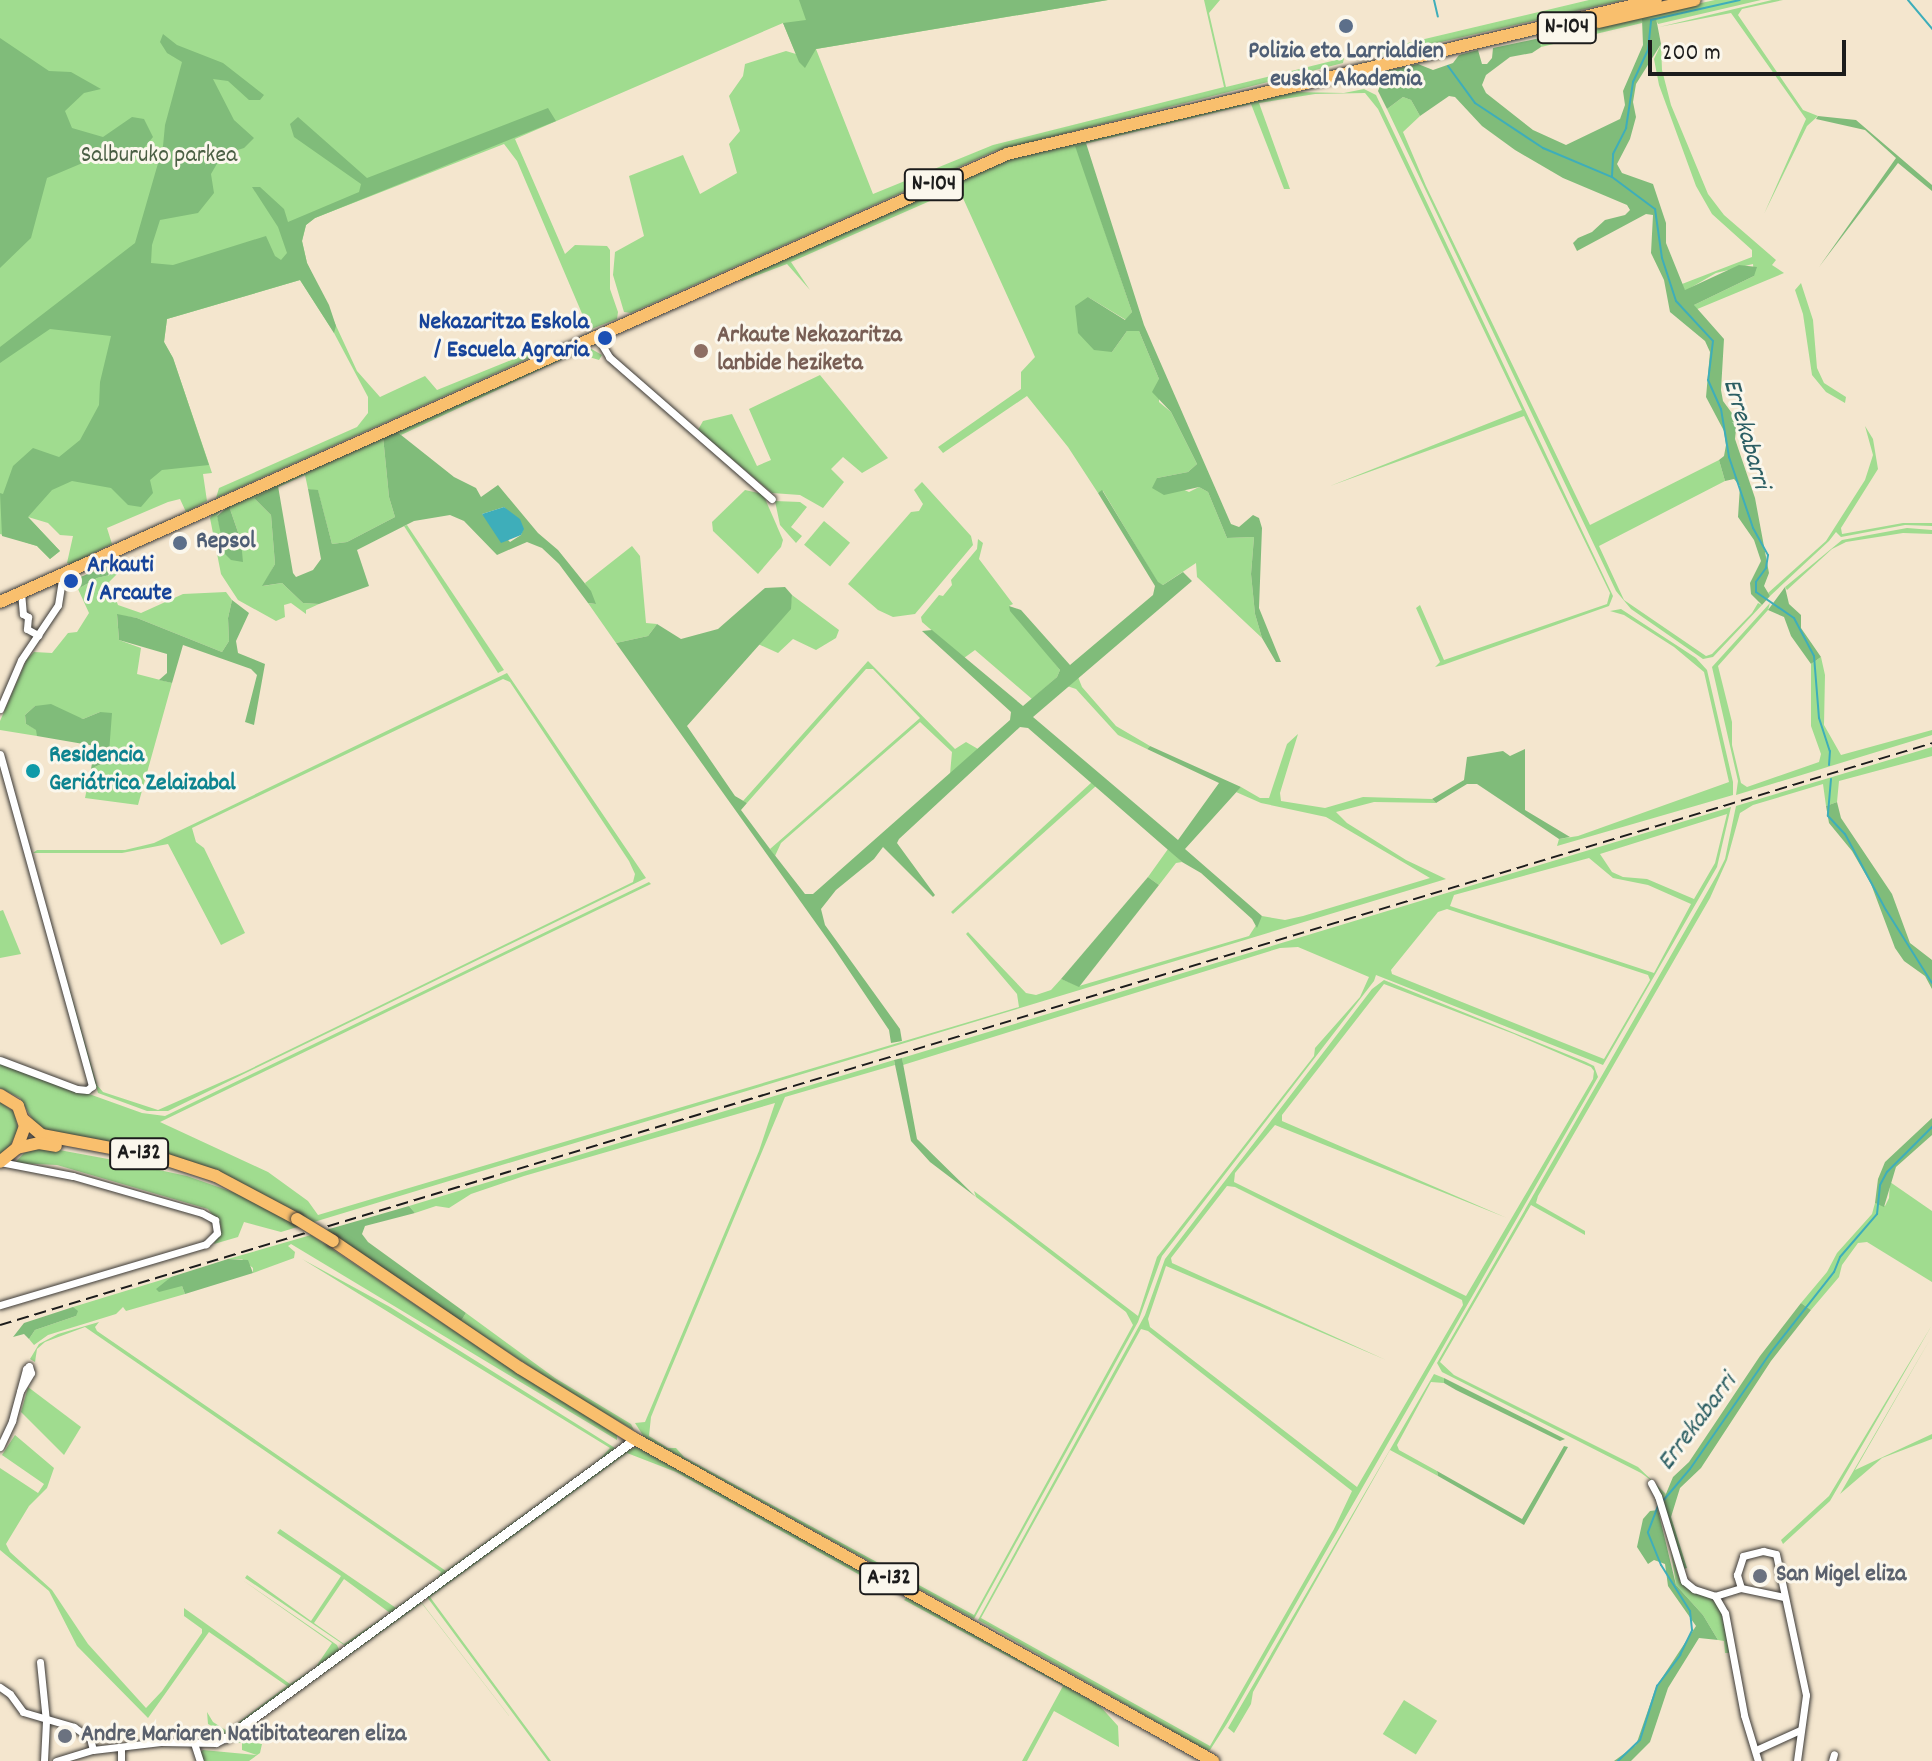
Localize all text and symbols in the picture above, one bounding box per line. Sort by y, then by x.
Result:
road number: N-104 [1535,10,1599,46]
marker: Polizia eta Larrialdien euskal Akademia [1337,17,1355,35]
scale bar [1652,24,1850,74]
text: 200 m [1662,37,1721,71]
place label: Polizia eta Larrialdien euskal Akademia [1248,39,1444,95]
park label: Salburuko parkea [81,143,237,171]
road number: N-104 [902,167,966,203]
place label: Nekazaritza Eskola / Escuela Agraria [419,310,589,366]
place label: Arkaute Nekazaritza lanbide heziketa [717,323,902,379]
marker: Nekazaritza Eskola / Escuela Agraria [596,329,614,347]
marker: Arkaute Nekazaritza lanbide heziketa [692,342,710,360]
water label: Errekabarri [1714,375,1776,493]
place label: Repsol [196,529,256,557]
marker: Repsol [171,534,189,552]
place label: Arkauti / Arcaute [87,553,172,609]
marker: Arkauti / Arcaute [62,572,80,590]
place label: Residencia Geriátrica Zelaizabal [49,743,236,799]
marker: Residencia Geriátrica Zelaizabal [24,762,42,780]
road number: A-132 [109,1136,169,1172]
water label: Errekabarri [1652,1369,1744,1477]
road number: A-132 [859,1561,919,1597]
place label: San Migel eliza [1776,1562,1906,1590]
marker: San Migel eliza [1751,1567,1769,1585]
place label: Andre Mariaren Natibitatearen eliza [81,1722,406,1750]
marker: Andre Mariaren Natibitatearen eliza [56,1727,74,1745]

